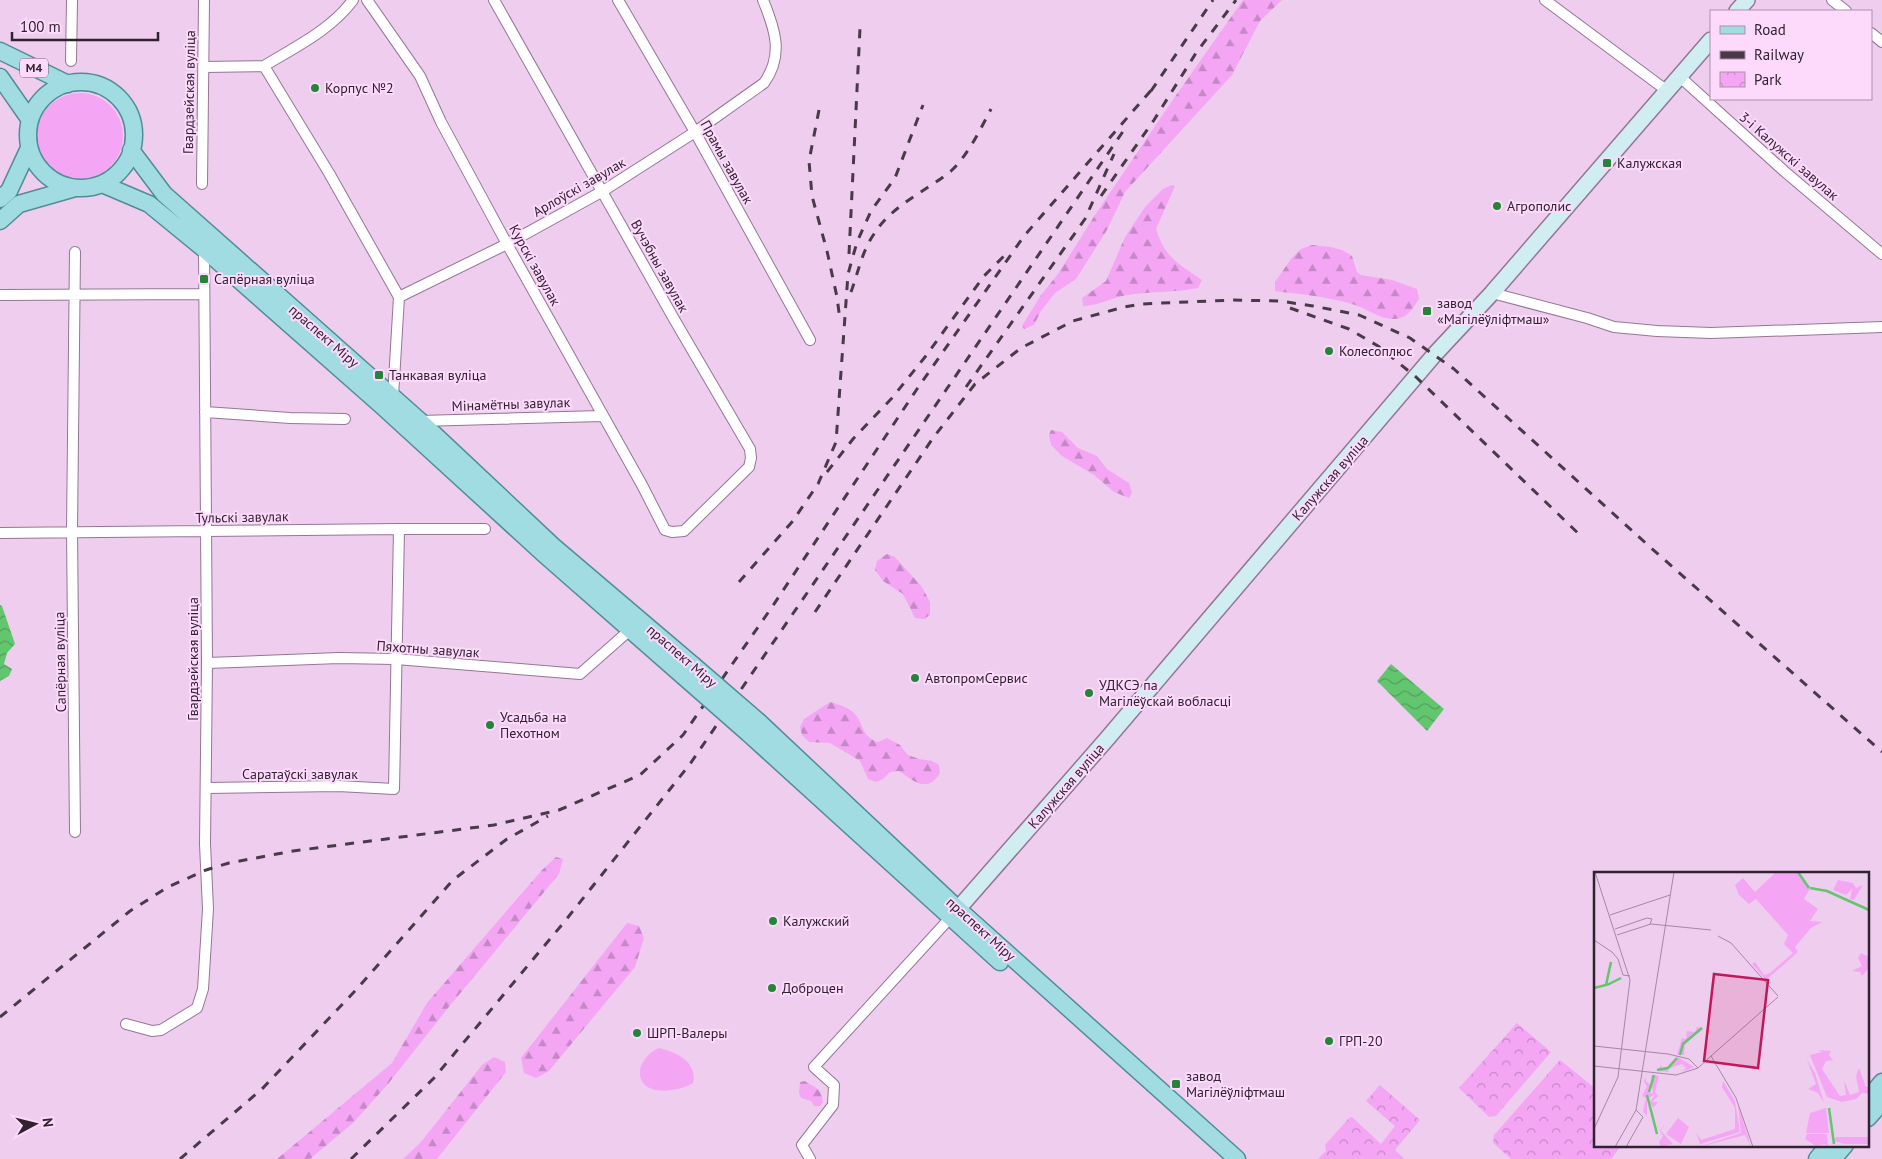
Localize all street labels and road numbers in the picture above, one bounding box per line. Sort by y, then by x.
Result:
street label: Гвардзейская вуліца [179,30,199,154]
road number: М4 [20,58,48,78]
street label: 3-і Калужскі завулак [1736,108,1843,204]
street label: Прамы завулак [697,117,758,207]
street label: Арлоўскі завулак [529,153,629,221]
street label: Вучэбны завулак [627,216,693,316]
street label: Курскі завулак [505,221,565,309]
street label: праспект Міру [285,301,363,372]
street label: Мінамётны завулак [451,393,571,415]
street label: Калужская вуліца [1288,432,1372,524]
street label: Тульскі завулак [195,507,289,527]
street label: Гвардзейская вуліца [184,597,202,721]
street label: Сапёрная вуліца [50,611,70,713]
street label: праспект Міру [643,621,721,692]
street label: Пяхотны завулак [376,636,480,662]
street label: Калужская вуліца [1024,740,1108,832]
street label: Саратаўскі завулак [242,765,358,783]
street label: праспект Міру [943,893,1020,965]

